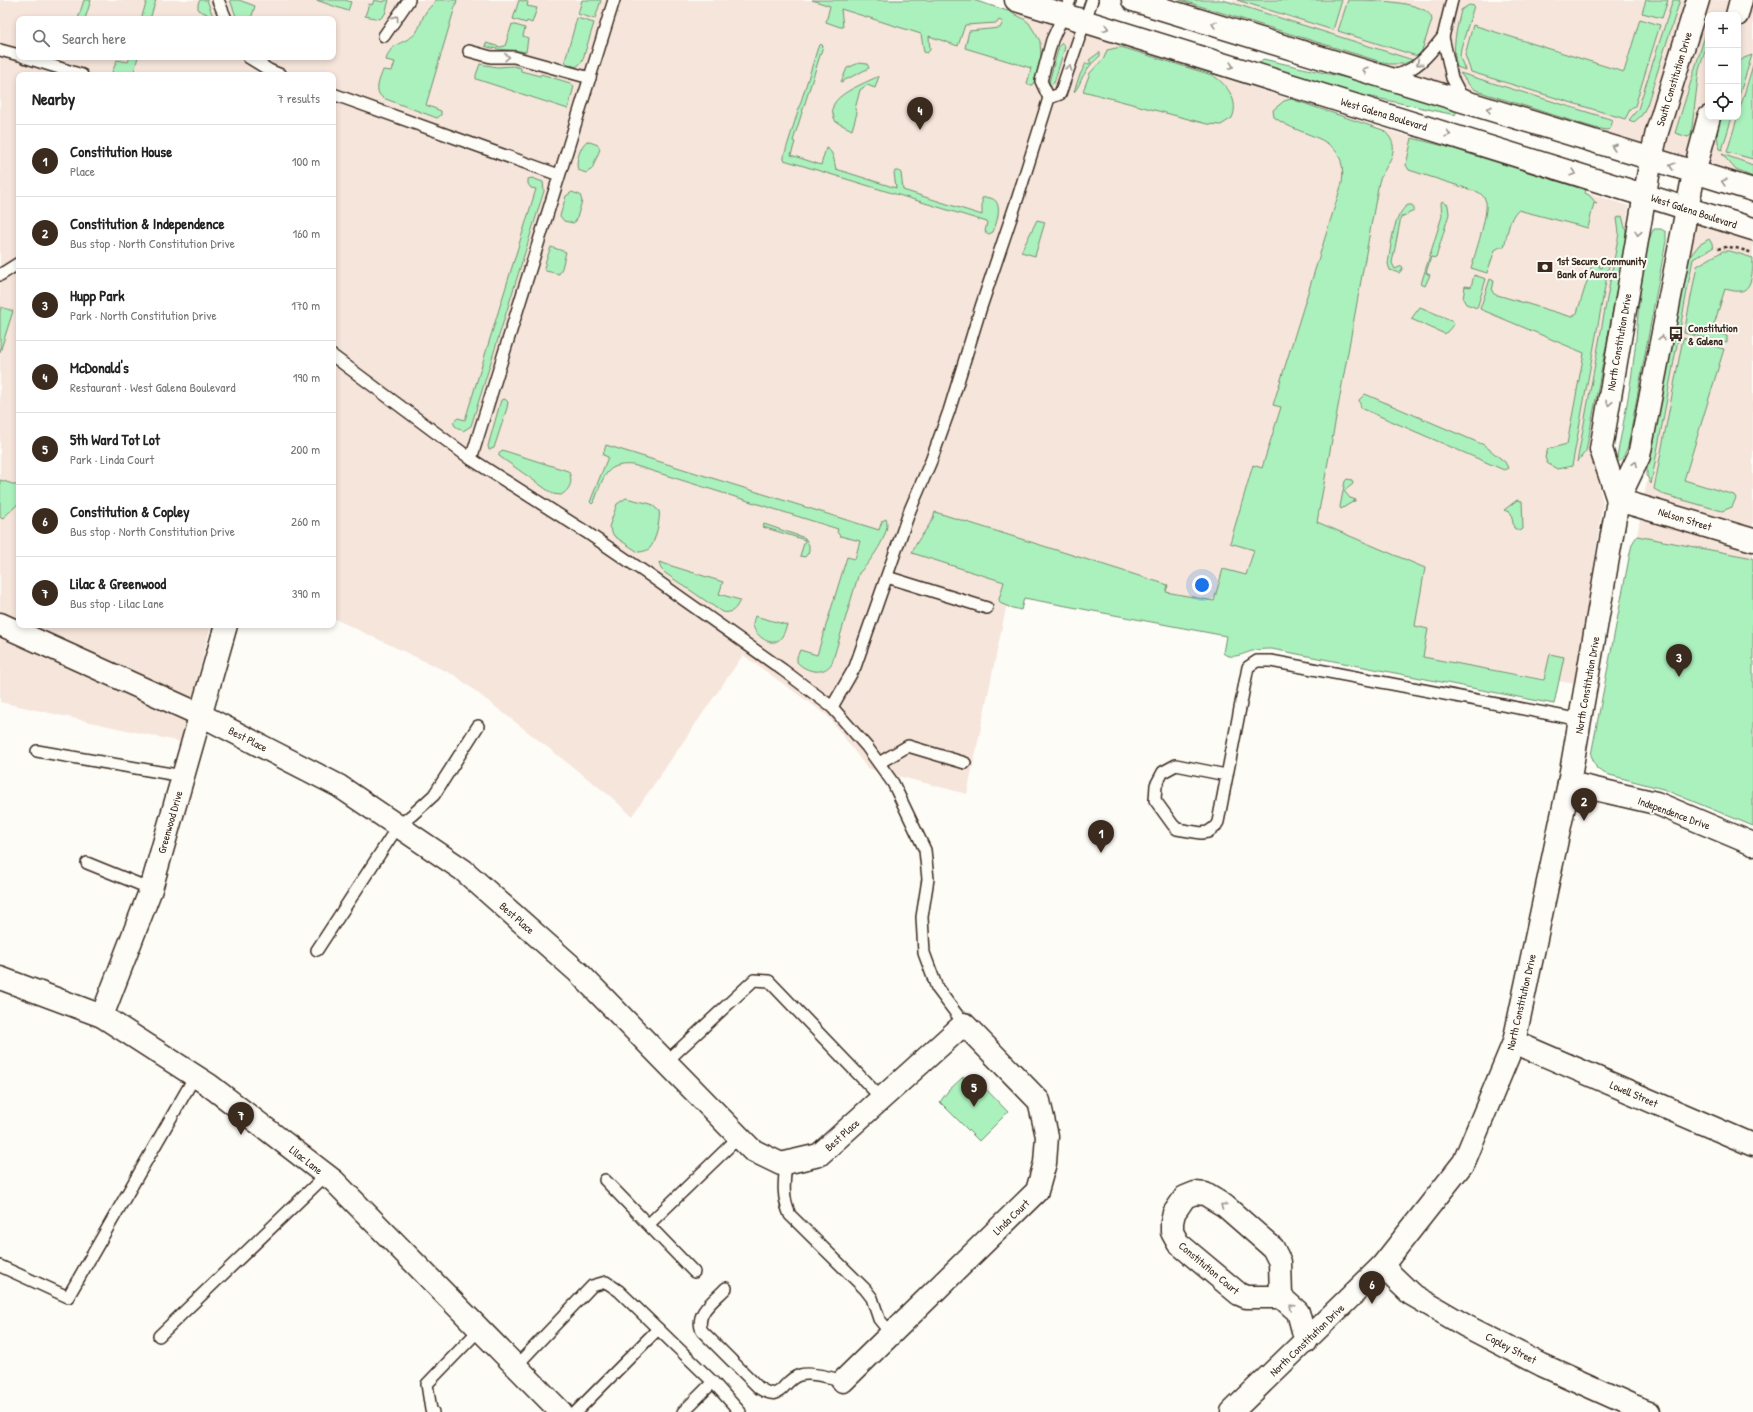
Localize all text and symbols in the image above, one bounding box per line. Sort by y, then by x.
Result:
map controls [1705,12,1741,120]
button: + [1705,12,1741,48]
one-way arrow [391,15,399,22]
search box [16,16,336,60]
one-way arrow [1211,20,1218,29]
one-way arrow [1103,23,1110,32]
icon: search [30,27,52,49]
text: Search here [62,28,126,49]
street label: South Constitution Drive [1653,30,1695,128]
button: − [1705,48,1741,84]
one-way arrow [504,53,510,61]
one-way arrow [1417,59,1424,66]
one-way arrow [1227,61,1234,70]
one-way arrow [1064,65,1072,72]
one-way arrow [1362,66,1369,75]
button: locate [1705,84,1741,120]
text: Nearby [32,87,75,110]
text: 7 results [277,89,320,107]
street label: West Galena Boulevard [1339,94,1429,134]
pin: 4 [907,97,933,130]
one-way arrow [1486,105,1493,114]
one-way arrow [1445,129,1452,138]
text: Constitution House [70,141,172,162]
one-way arrow [1610,143,1617,152]
text: 1 [43,152,47,170]
text: 100 m [292,152,320,170]
text: Place [70,162,95,180]
one-way arrow [1669,162,1676,171]
one-way arrow [1569,168,1576,177]
one-way arrow [1720,178,1727,187]
street label: West Galena Boulevard [1649,191,1739,232]
text: Constitution & Independence [70,213,224,234]
text: 2 [42,224,48,242]
text: 160 m [292,224,320,242]
one-way arrow [1634,230,1643,236]
text: Bus stop · North Constitution Drive [70,234,235,252]
place label: 1st Secure Community Bank of Aurora [1557,254,1647,281]
bank icon: 1st Secure Community Bank of Aurora [1536,258,1554,276]
text: Hupp Park [70,285,124,306]
street label: North Constitution Drive [1604,292,1635,392]
text: 3 [42,296,48,314]
text: 170 m [291,296,320,314]
text: Park · North Constitution Drive [70,306,217,324]
place label: Constitution & Galena [1688,321,1738,348]
bus stop icon: Constitution & Galena [1667,325,1685,343]
one-way arrow [1657,334,1666,341]
text: McDonald's [70,357,129,378]
text: 4 [43,368,47,386]
text: 190 m [293,368,320,386]
text: Restaurant · West Galena Boulevard [70,378,236,396]
one-way arrow [1605,400,1614,406]
text: 5th Ward Tot Lot [70,429,160,450]
text: 5 [42,440,48,458]
text: 200 m [290,440,320,458]
text: Park · Linda Court [70,450,154,468]
one-way arrow [1630,461,1638,469]
text: Constitution & Copley [70,501,190,522]
street label: Nelson Street [1657,504,1714,534]
text: 6 [42,512,48,530]
text: 260 m [291,512,320,530]
text: Bus stop · North Constitution Drive [70,522,235,540]
text: Lilac & Greenwood [70,573,166,594]
your location [1192,575,1212,595]
text: 7 [42,584,48,602]
text: 390 m [292,584,320,602]
text: Bus stop · Lilac Lane [70,594,164,612]
street label: North Constitution Drive [1572,635,1603,735]
pin: 3 [1666,644,1692,677]
street label: Best Place [226,723,270,755]
street label: Greenwood Drive [154,788,186,855]
pin: 2 [1571,788,1597,821]
street label: Independence Drive [1636,793,1713,833]
pin: 1 [1088,820,1114,853]
street label: Best Place [497,899,538,937]
street label: North Constitution Drive [1503,952,1539,1052]
pin: 5 [961,1074,987,1107]
street label: Lowell Street [1608,1078,1660,1110]
pin: 7 [228,1102,254,1135]
street label: Best Place [822,1115,863,1154]
street label: Lilac Lane [287,1143,326,1178]
street label: Linda Court [990,1196,1032,1238]
one-way arrow [1221,1204,1228,1211]
street label: Constitution Court [1176,1238,1242,1298]
pin: 6 [1359,1271,1385,1304]
street label: North Constitution Drive [1267,1300,1348,1379]
one-way arrow [1289,1304,1297,1311]
street label: Copley Street [1483,1329,1539,1367]

